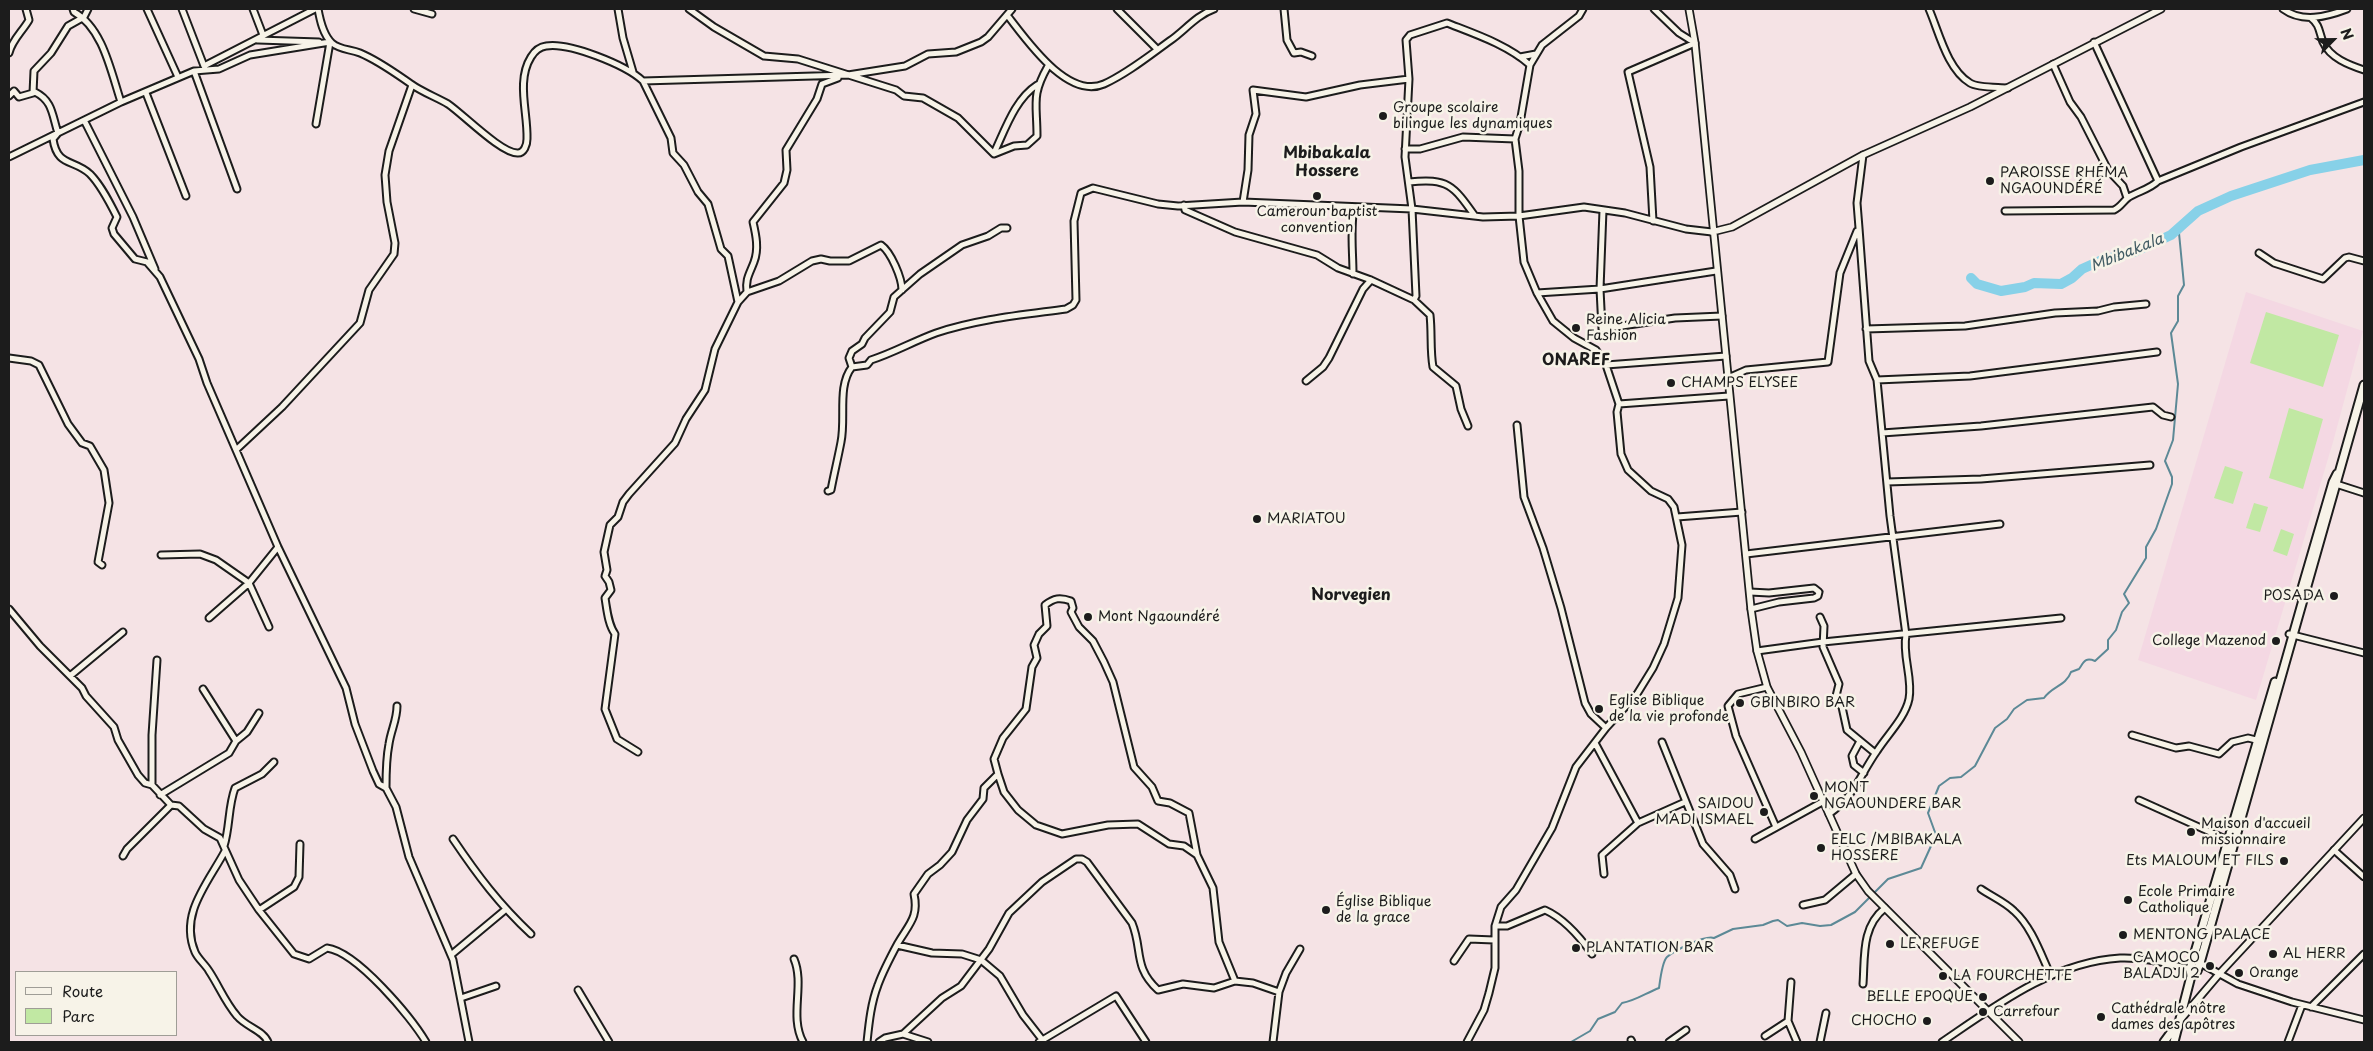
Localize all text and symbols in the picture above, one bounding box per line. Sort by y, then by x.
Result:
north arrow [2308,15,2358,65]
text: N [2335,25,2359,43]
place label: Groupe scolaire bilingue les dynamiques [1393,100,1552,132]
marker: Groupe scolaire bilingue les dynamiques [1377,110,1389,122]
district label: Mbibakala Hossere [1283,144,1371,182]
place label: PAROISSE RHÉMA NGAOUNDÉRÉ [2000,165,2128,198]
marker: PAROISSE RHÉMA NGAOUNDÉRÉ [1984,175,1996,187]
marker: Cameroun baptist convention [1311,190,1323,202]
place label: Cameroun baptist convention [1257,204,1377,236]
water label: Mbibakala [2088,230,2166,276]
place label: Reine Alicia Fashion [1586,312,1666,344]
marker: Reine Alicia Fashion [1570,322,1582,334]
district label: ONAREF [1542,351,1610,371]
place label: CHAMPS ELYSEE [1681,375,1798,391]
marker: CHAMPS ELYSEE [1665,377,1677,389]
place label: MARIATOU [1267,511,1346,527]
marker: MARIATOU [1251,513,1263,525]
district label: Norvegien [1311,586,1391,606]
place label: POSADA [2263,588,2324,604]
marker: POSADA [2328,590,2340,602]
place label: Mont Ngaoundéré [1098,609,1220,625]
marker: Mont Ngaoundéré [1082,611,1094,623]
place label: College Mazenod [2152,633,2266,649]
marker: College Mazenod [2270,635,2282,647]
place label: Eglise Biblique de la vie profonde [1609,693,1729,726]
place label: GBINBIRO BAR [1750,695,1855,711]
marker: GBINBIRO BAR [1734,697,1746,709]
marker: Eglise Biblique de la vie profonde [1593,703,1605,715]
place label: MONT NGAOUNDERE BAR [1824,780,1961,812]
marker: MONT NGAOUNDERE BAR [1808,790,1820,802]
place label: SAIDOU MADI ISMAEL [1656,796,1754,829]
marker: SAIDOU MADI ISMAEL [1758,806,1770,818]
place label: Maison d'accueil missionnaire [2201,816,2311,849]
marker: Maison d'accueil missionnaire [2185,826,2197,838]
place label: EELC /MBIBAKALA HOSSERE [1831,832,1962,864]
marker: EELC /MBIBAKALA HOSSERE [1815,842,1827,854]
place label: Ets MALOUM ET FILS [2126,853,2274,869]
marker: Ets MALOUM ET FILS [2278,855,2290,867]
place label: Ecole Primaire Catholique [2138,884,2235,916]
place label: Église Biblique de la grace [1336,894,1431,926]
marker: Ecole Primaire Catholique [2122,894,2134,906]
marker: Église Biblique de la grace [1320,904,1332,916]
place label: MENTONG PALACE [2133,927,2270,943]
marker: MENTONG PALACE [2117,929,2129,941]
place label: LE REFUGE [1900,936,1980,952]
marker: LE REFUGE [1884,938,1896,950]
place label: PLANTATION BAR [1586,940,1714,956]
marker: PLANTATION BAR [1570,942,1582,954]
place label: AL HERR [2283,946,2346,962]
marker: AL HERR [2267,948,2279,960]
place label: CAMOCO BALADJI 2 [2123,950,2200,982]
marker: CAMOCO BALADJI 2 [2204,960,2216,972]
place label: Orange [2249,965,2299,981]
marker: Orange [2233,967,2245,979]
place label: LA FOURCHETTE [1953,968,2073,984]
marker: LA FOURCHETTE [1937,970,1949,982]
legend [15,971,178,1036]
text: Route [62,979,103,1002]
place label: BELLE EPOQUE [1866,989,1973,1005]
marker: BELLE EPOQUE [1977,991,1989,1003]
place label: Cathédrale nôtre dames des apôtres [2111,1001,2235,1034]
text: Parc [62,1004,95,1027]
place label: Carrefour [1993,1004,2059,1020]
marker: Carrefour [1977,1006,1989,1018]
marker: Cathédrale nôtre dames des apôtres [2095,1011,2107,1023]
place label: CHOCHO [1851,1013,1917,1029]
marker: CHOCHO [1921,1015,1933,1027]

